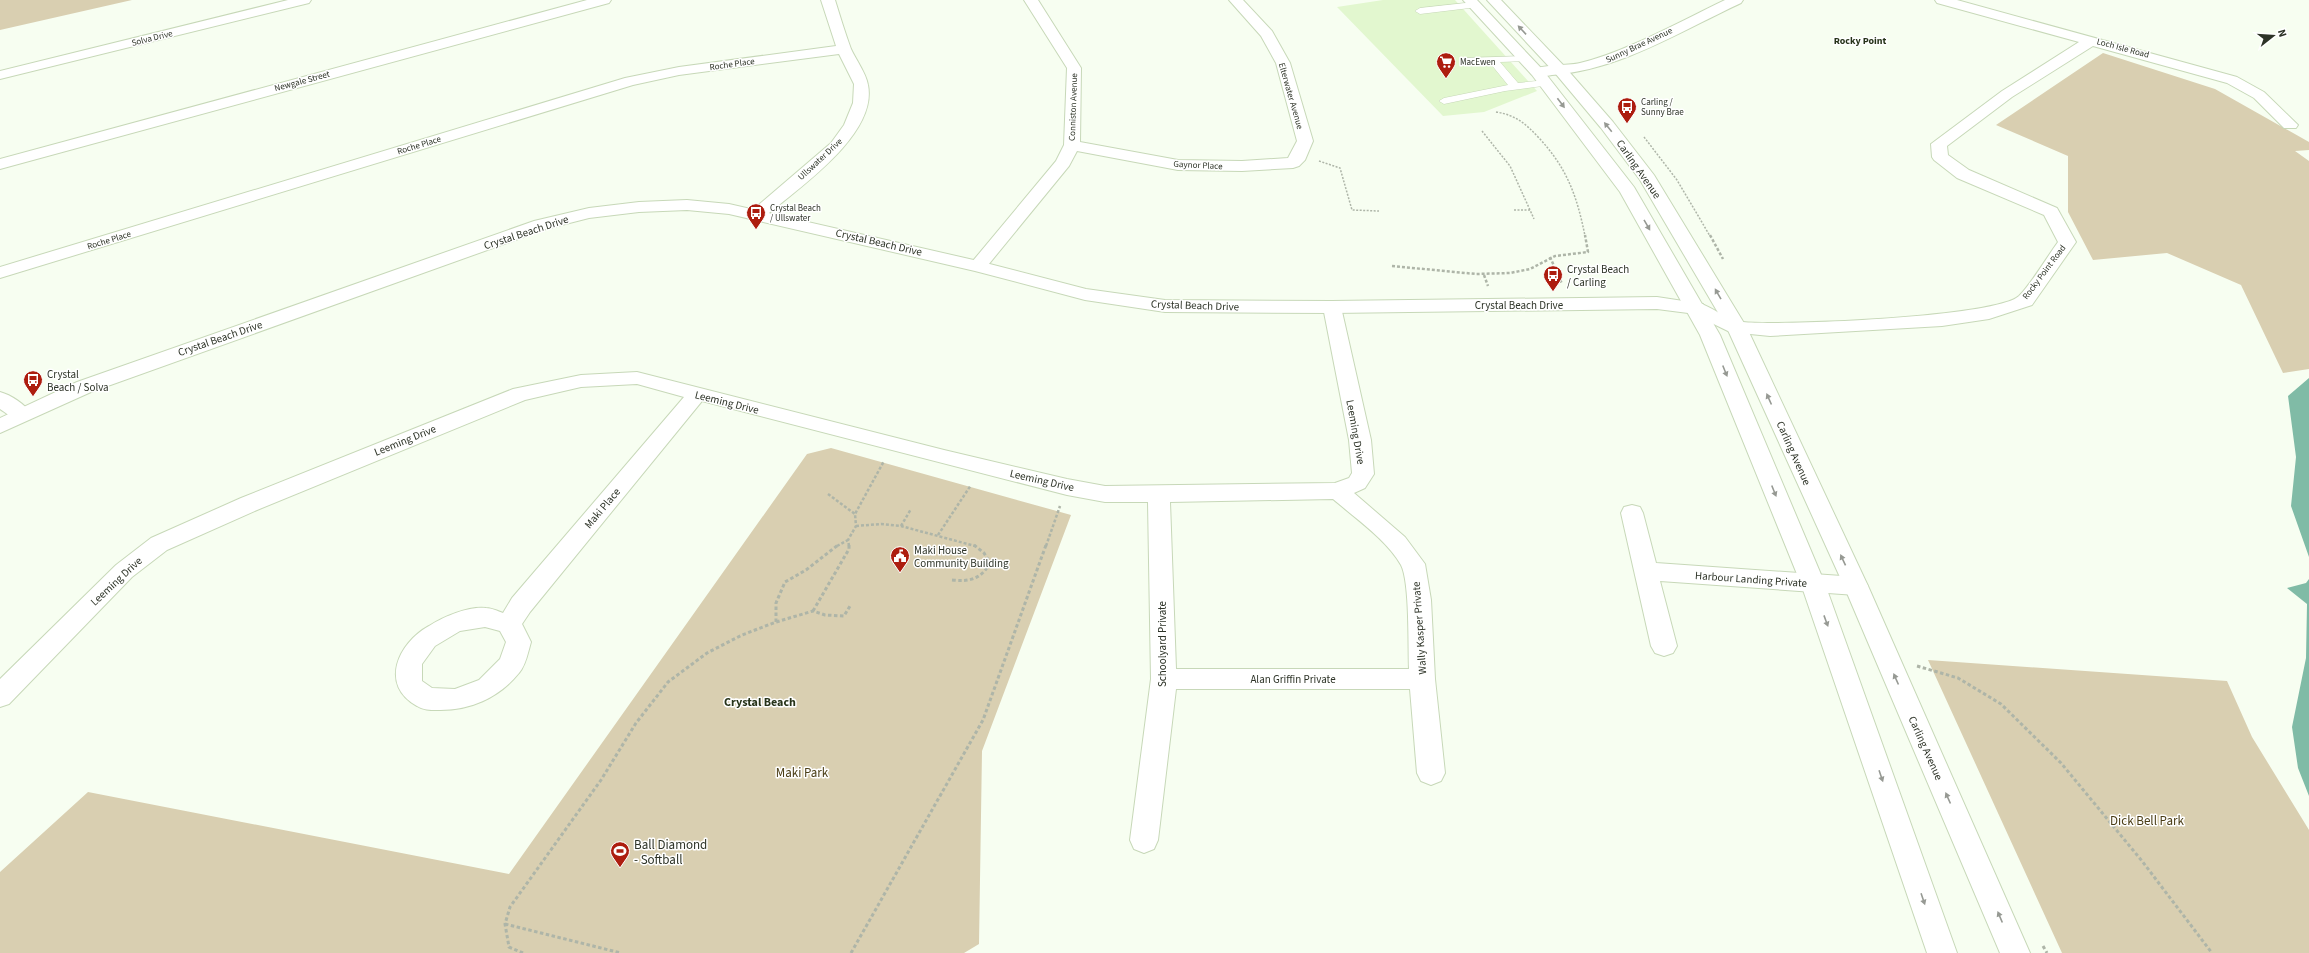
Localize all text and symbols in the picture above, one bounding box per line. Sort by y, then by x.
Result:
north arrow [2253,16,2293,56]
street label: Sunny Brae Avenue [1604,24,1675,67]
one-way arrow [1517,25,1527,35]
street label: Solva Drive [130,27,175,50]
text: N [2274,28,2290,39]
district label: Rocky Point [1834,34,1886,48]
street label: Loch Isle Road [2095,35,2151,62]
supermarket icon: MacEwen [1435,51,1457,79]
street label: Roche Place [709,55,756,74]
place label: MacEwen [1460,56,1496,69]
street label: Elterwater Avenue [1275,61,1306,131]
street label: Newgale Street [273,68,331,95]
street label: Conniston Avenue [1066,72,1081,141]
bus stop icon: Carling / Sunny Brae [1616,96,1638,124]
place label: Carling / Sunny Brae [1641,96,1684,119]
one-way arrow [1557,98,1565,109]
one-way arrow [1604,121,1613,132]
street label: Roche Place [395,132,443,158]
street label: Ullswater Drive [795,135,846,183]
street label: Carling Avenue [1613,137,1665,202]
street label: Gaynor Place [1173,158,1223,173]
bus stop icon: Crystal Beach / Ullswater [745,202,767,230]
place label: Crystal Beach / Ullswater [770,202,821,225]
street label: Crystal Beach Drive [482,212,571,253]
one-way arrow [1644,219,1651,231]
street label: Crystal Beach Drive [834,225,924,260]
street label: Roche Place [85,227,133,253]
street label: Rocky Point Road [2019,242,2069,302]
place label: Crystal Beach / Carling [1567,262,1629,290]
bus stop icon: Crystal Beach / Carling [1542,264,1564,292]
one-way arrow [1714,288,1721,300]
street label: Crystal Beach Drive [1151,296,1240,315]
street label: Crystal Beach Drive [1475,298,1564,313]
street label: Crystal Beach Drive [176,317,265,360]
one-way arrow [1722,365,1728,376]
place label: Crystal Beach / Solva [47,367,109,395]
bus stop icon: Crystal Beach / Solva [22,369,44,397]
street label: Leeming Drive [693,387,761,418]
one-way arrow [1766,393,1772,405]
street label: Leeming Drive [1342,399,1369,466]
street label: Carling Avenue [1773,419,1815,488]
street label: Leeming Drive [372,421,439,460]
street label: Leeming Drive [1008,466,1076,495]
street label: Maki Place [581,484,624,532]
one-way arrow [1772,485,1778,497]
place label: Maki House Community Building [914,543,1009,571]
public building icon: Maki House Community Building [889,545,911,573]
street label: Leeming Drive [87,553,146,609]
one-way arrow [1840,554,1846,566]
street label: Harbour Landing Private [1695,568,1808,591]
street label: Wally Kasper Private [1409,580,1430,675]
street label: Schoolyard Private [1155,600,1170,687]
one-way arrow [1823,615,1829,627]
street label: Alan Griffin Private [1250,672,1336,687]
one-way arrow [1893,673,1899,685]
district label: Crystal Beach [724,694,796,711]
street label: Carling Avenue [1905,714,1947,783]
park label: Maki Park [776,764,829,782]
one-way arrow [1878,770,1884,782]
one-way arrow [1945,792,1951,804]
park label: Dick Bell Park [2110,812,2184,830]
place label: Ball Diamond - Softball [634,836,707,869]
sports icon: Ball Diamond - Softball [609,840,631,868]
one-way arrow [1921,893,1927,905]
one-way arrow [1997,912,2003,923]

